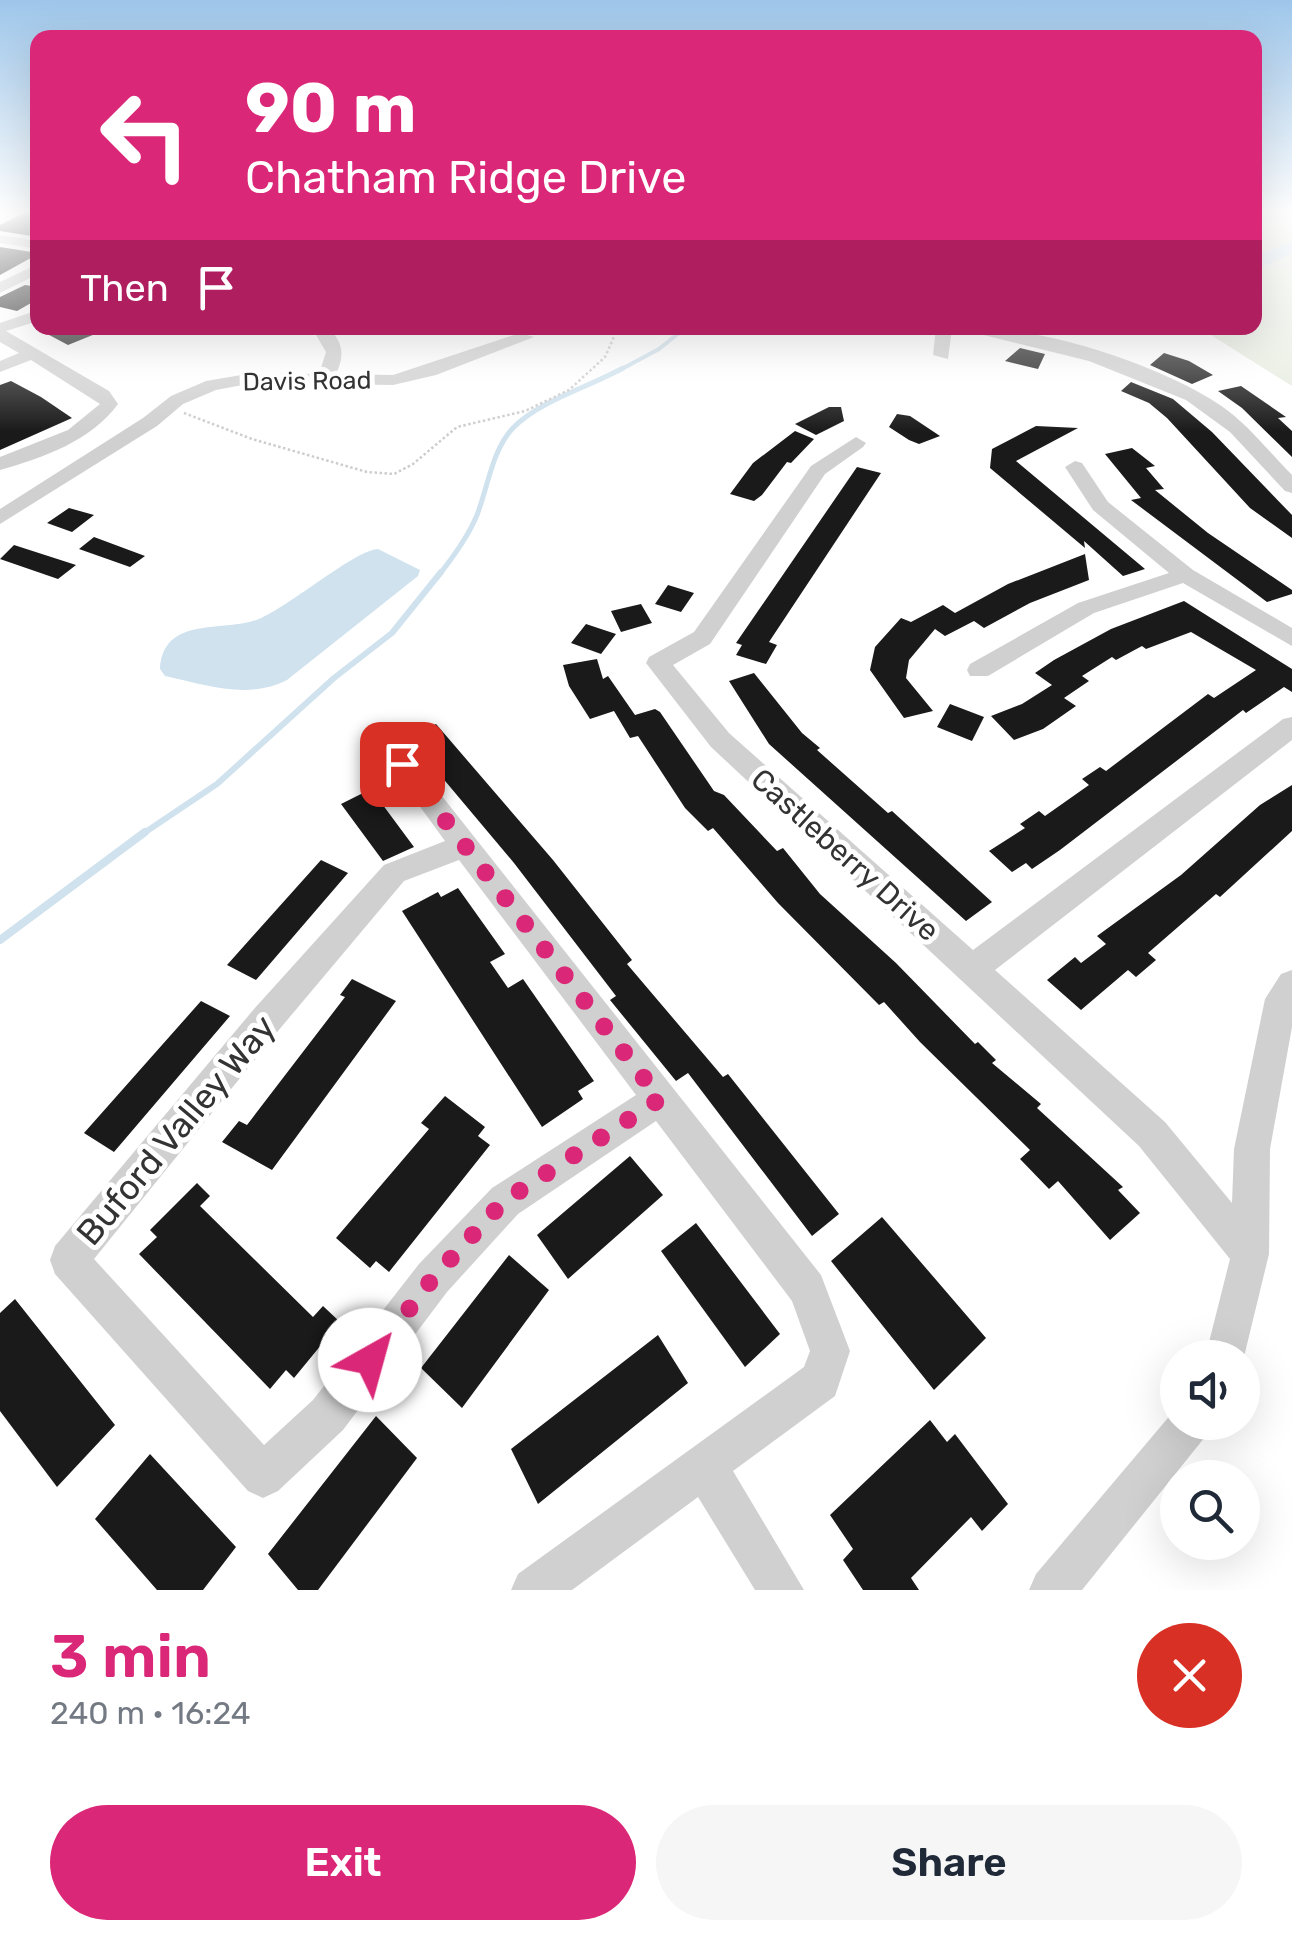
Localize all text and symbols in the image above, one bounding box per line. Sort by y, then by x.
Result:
text: 90 m [245,67,417,150]
icon: left [80,70,210,200]
text: Chatham Ridge Drive [245,151,686,204]
icon: arrive [189,260,244,315]
text: Then [80,265,169,311]
street label: Davis Road [242,365,372,397]
pin [360,722,445,807]
icon: arrive [375,737,430,792]
street label: Castleberry Drive [744,761,946,949]
street label: Buford Valley Way [68,1007,284,1253]
position arrow [318,1308,422,1412]
map controls [1160,1340,1260,1560]
button: sound [1160,1340,1260,1440]
button: search [1160,1460,1260,1560]
text: 3 min [50,1621,211,1692]
button: close [1137,1623,1242,1728]
text: 240 m · 16:24 [50,1694,251,1732]
button: Exit [50,1805,636,1920]
button: Share [656,1805,1242,1920]

